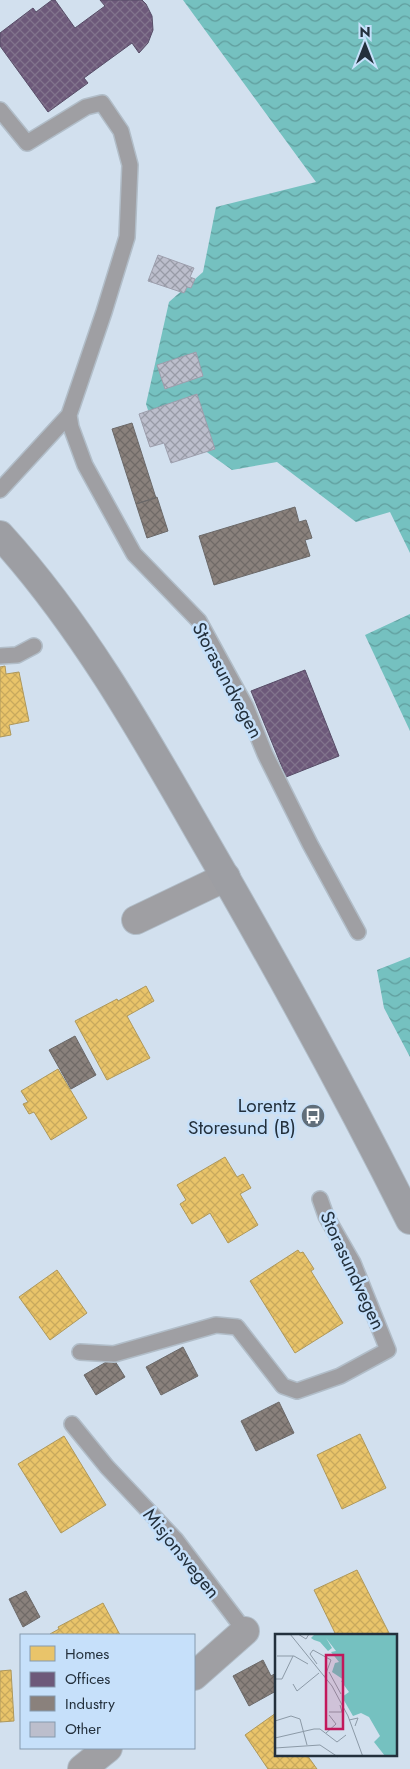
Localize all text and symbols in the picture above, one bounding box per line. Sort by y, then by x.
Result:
north arrow [340,20,390,70]
text: N [359,22,371,42]
street label: Storasundvegen [186,617,269,743]
place label: Lorentz Storesund (B) [188,1092,296,1141]
bus stop icon: Lorentz Storesund (B) [300,1103,326,1129]
street label: Storasundvegen [313,1207,392,1334]
street label: Misjonsvegen [137,1502,226,1604]
legend [20,1634,195,1749]
inset map [275,1634,398,1756]
text: Homes [65,1643,109,1665]
text: Offices [65,1668,110,1690]
text: Industry [65,1693,115,1715]
text: Other [65,1718,102,1740]

